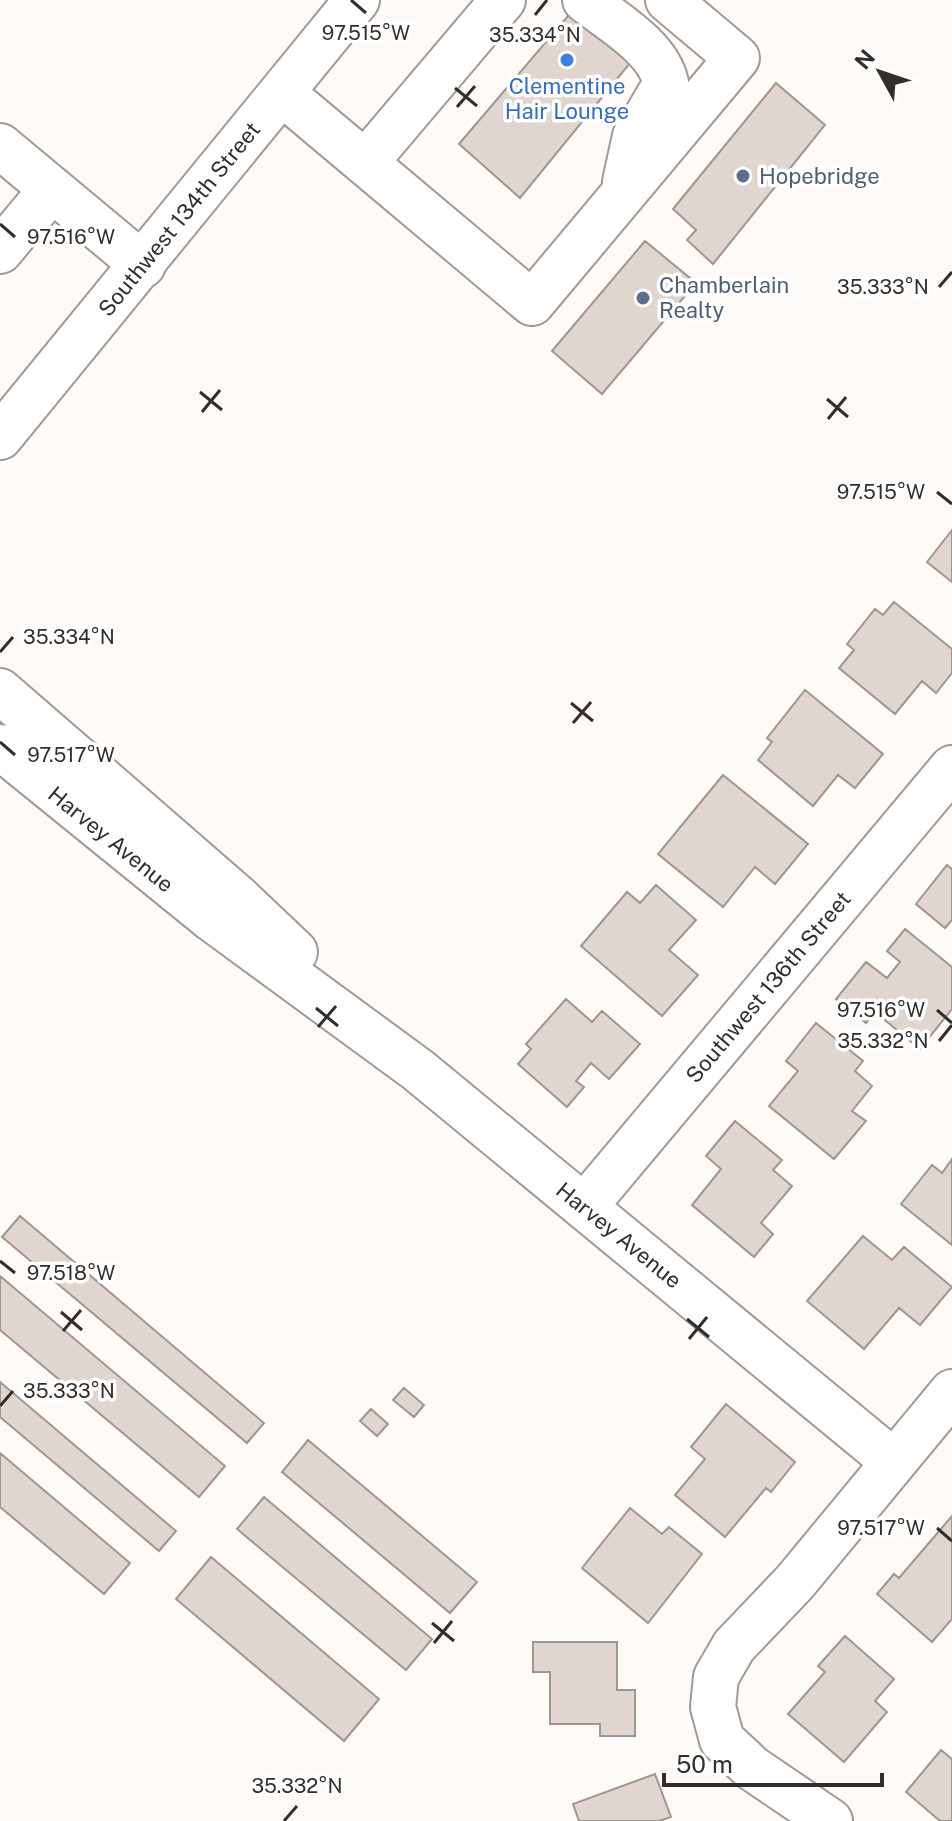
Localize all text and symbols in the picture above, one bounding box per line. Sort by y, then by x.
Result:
text: 97.515°W [322,21,410,45]
text: 35.334°N [489,23,581,47]
north arrow [840,32,920,112]
text: N [849,44,880,74]
marker: Clementine Hair Lounge [558,51,576,69]
place label: Clementine Hair Lounge [505,73,629,124]
street label: Southwest 134th Street [93,117,265,321]
place label: Hopebridge [759,163,880,189]
marker: Hopebridge [734,167,752,185]
text: 97.516°W [27,225,115,249]
place label: Chamberlain Realty [659,272,789,323]
text: 35.333°N [837,275,929,299]
marker: Chamberlain Realty [634,289,652,307]
text: 97.515°W [837,480,925,504]
text: 35.334°N [23,625,115,649]
text: 97.517°W [27,743,115,767]
street label: Harvey Avenue [43,781,179,897]
street label: Southwest 136th Street [680,886,856,1088]
text: 97.516°W [837,998,925,1022]
text: 35.332°N [837,1029,929,1053]
street label: Harvey Avenue [551,1177,687,1293]
text: 97.518°W [27,1261,115,1285]
text: 35.333°N [23,1379,115,1403]
text: 97.517°W [837,1516,925,1540]
scale bar [664,1737,882,1787]
text: 50 m [676,1750,733,1778]
text: 35.332°N [251,1774,343,1798]

